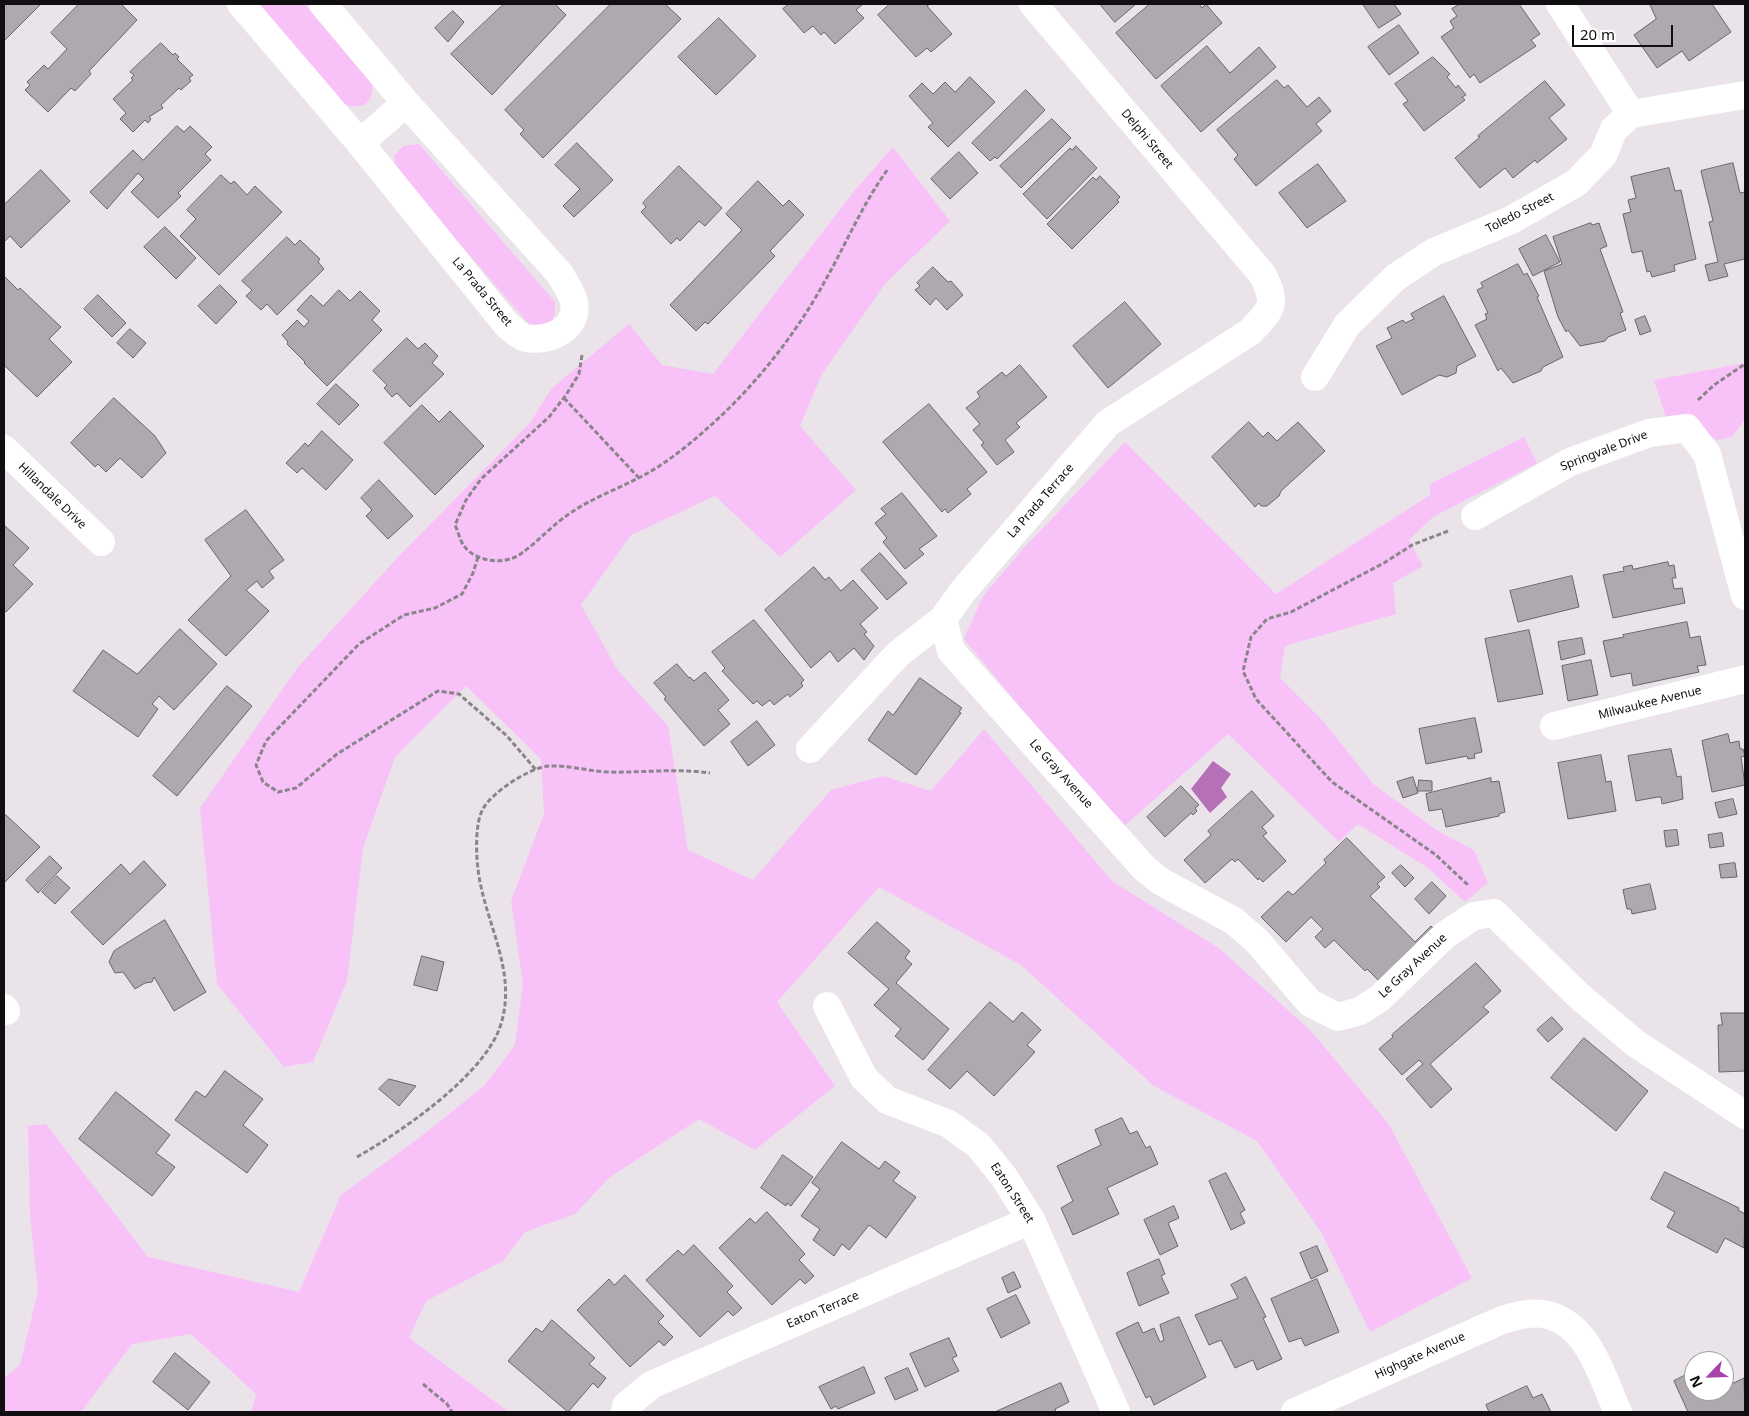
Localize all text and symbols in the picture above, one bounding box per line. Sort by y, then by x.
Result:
scale bar [1574,15,1675,47]
text: 20 m [1580,24,1615,44]
street label: Delphi Street [1118,106,1176,172]
street label: Toledo Street [1484,190,1556,236]
street label: La Prada Street [449,255,515,329]
street label: Springvale Drive [1558,428,1650,474]
street label: Hillandale Drive [15,460,89,532]
street label: La Prada Terrace [1005,461,1077,541]
street label: Milwaukee Avenue [1597,683,1703,723]
street label: Le Gray Avenue [1026,737,1096,811]
street label: Le Gray Avenue [1376,931,1450,1001]
street label: Eaton Street [987,1160,1037,1226]
street label: Eaton Terrace [785,1288,861,1332]
street label: Highgate Avenue [1373,1330,1467,1382]
north arrow [1684,1351,1734,1401]
text: N [1685,1373,1707,1391]

